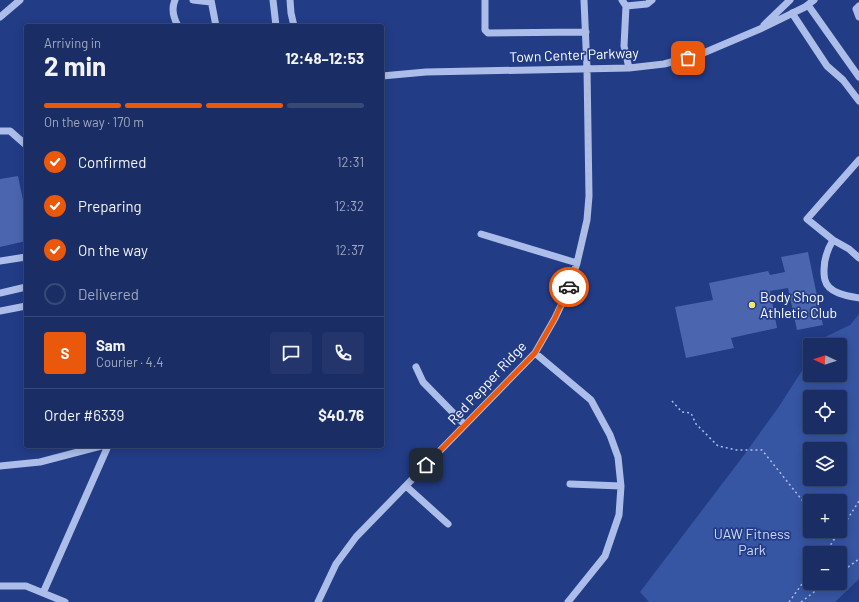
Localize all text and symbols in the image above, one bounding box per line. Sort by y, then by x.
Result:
text: Arriving in [44,35,101,51]
pin [671,41,705,75]
street label: Town Center Parkway [509,44,640,65]
icon: bag [677,47,699,69]
text: 12:48–12:53 [285,49,364,67]
text: 2 min [44,50,106,81]
text: On the way · 170 m [44,114,144,130]
icon: check [44,151,66,173]
text: Confirmed [78,153,146,171]
text: 12:31 [337,154,364,170]
icon: check [44,195,66,217]
text: Preparing [78,197,142,215]
text: 12:32 [334,198,364,214]
icon: check [44,239,66,261]
text: On the way [78,241,148,259]
text: 12:37 [335,242,364,258]
courier [549,267,589,307]
icon: car [558,276,580,298]
text: Delivered [78,285,139,303]
place label: Body Shop Athletic Club [760,288,837,321]
marker: Body Shop Athletic Club [747,300,757,310]
button: chat [270,332,312,374]
button: phone [322,332,364,374]
text: Sam [96,336,125,354]
street label: Red Pepper Ridge [444,338,529,428]
north arrow [803,338,847,382]
map controls [803,338,847,590]
text: S [61,344,69,362]
text: Courier · 4.4 [96,354,164,370]
button: locate [803,390,847,434]
text: Order #6339 [44,406,124,424]
text: $40.76 [318,406,364,424]
button: layers [803,442,847,486]
pin [409,448,443,482]
icon: home [415,454,437,476]
button: + [803,494,847,538]
park label: UAW Fitness Park [714,525,791,558]
button: − [803,546,847,590]

